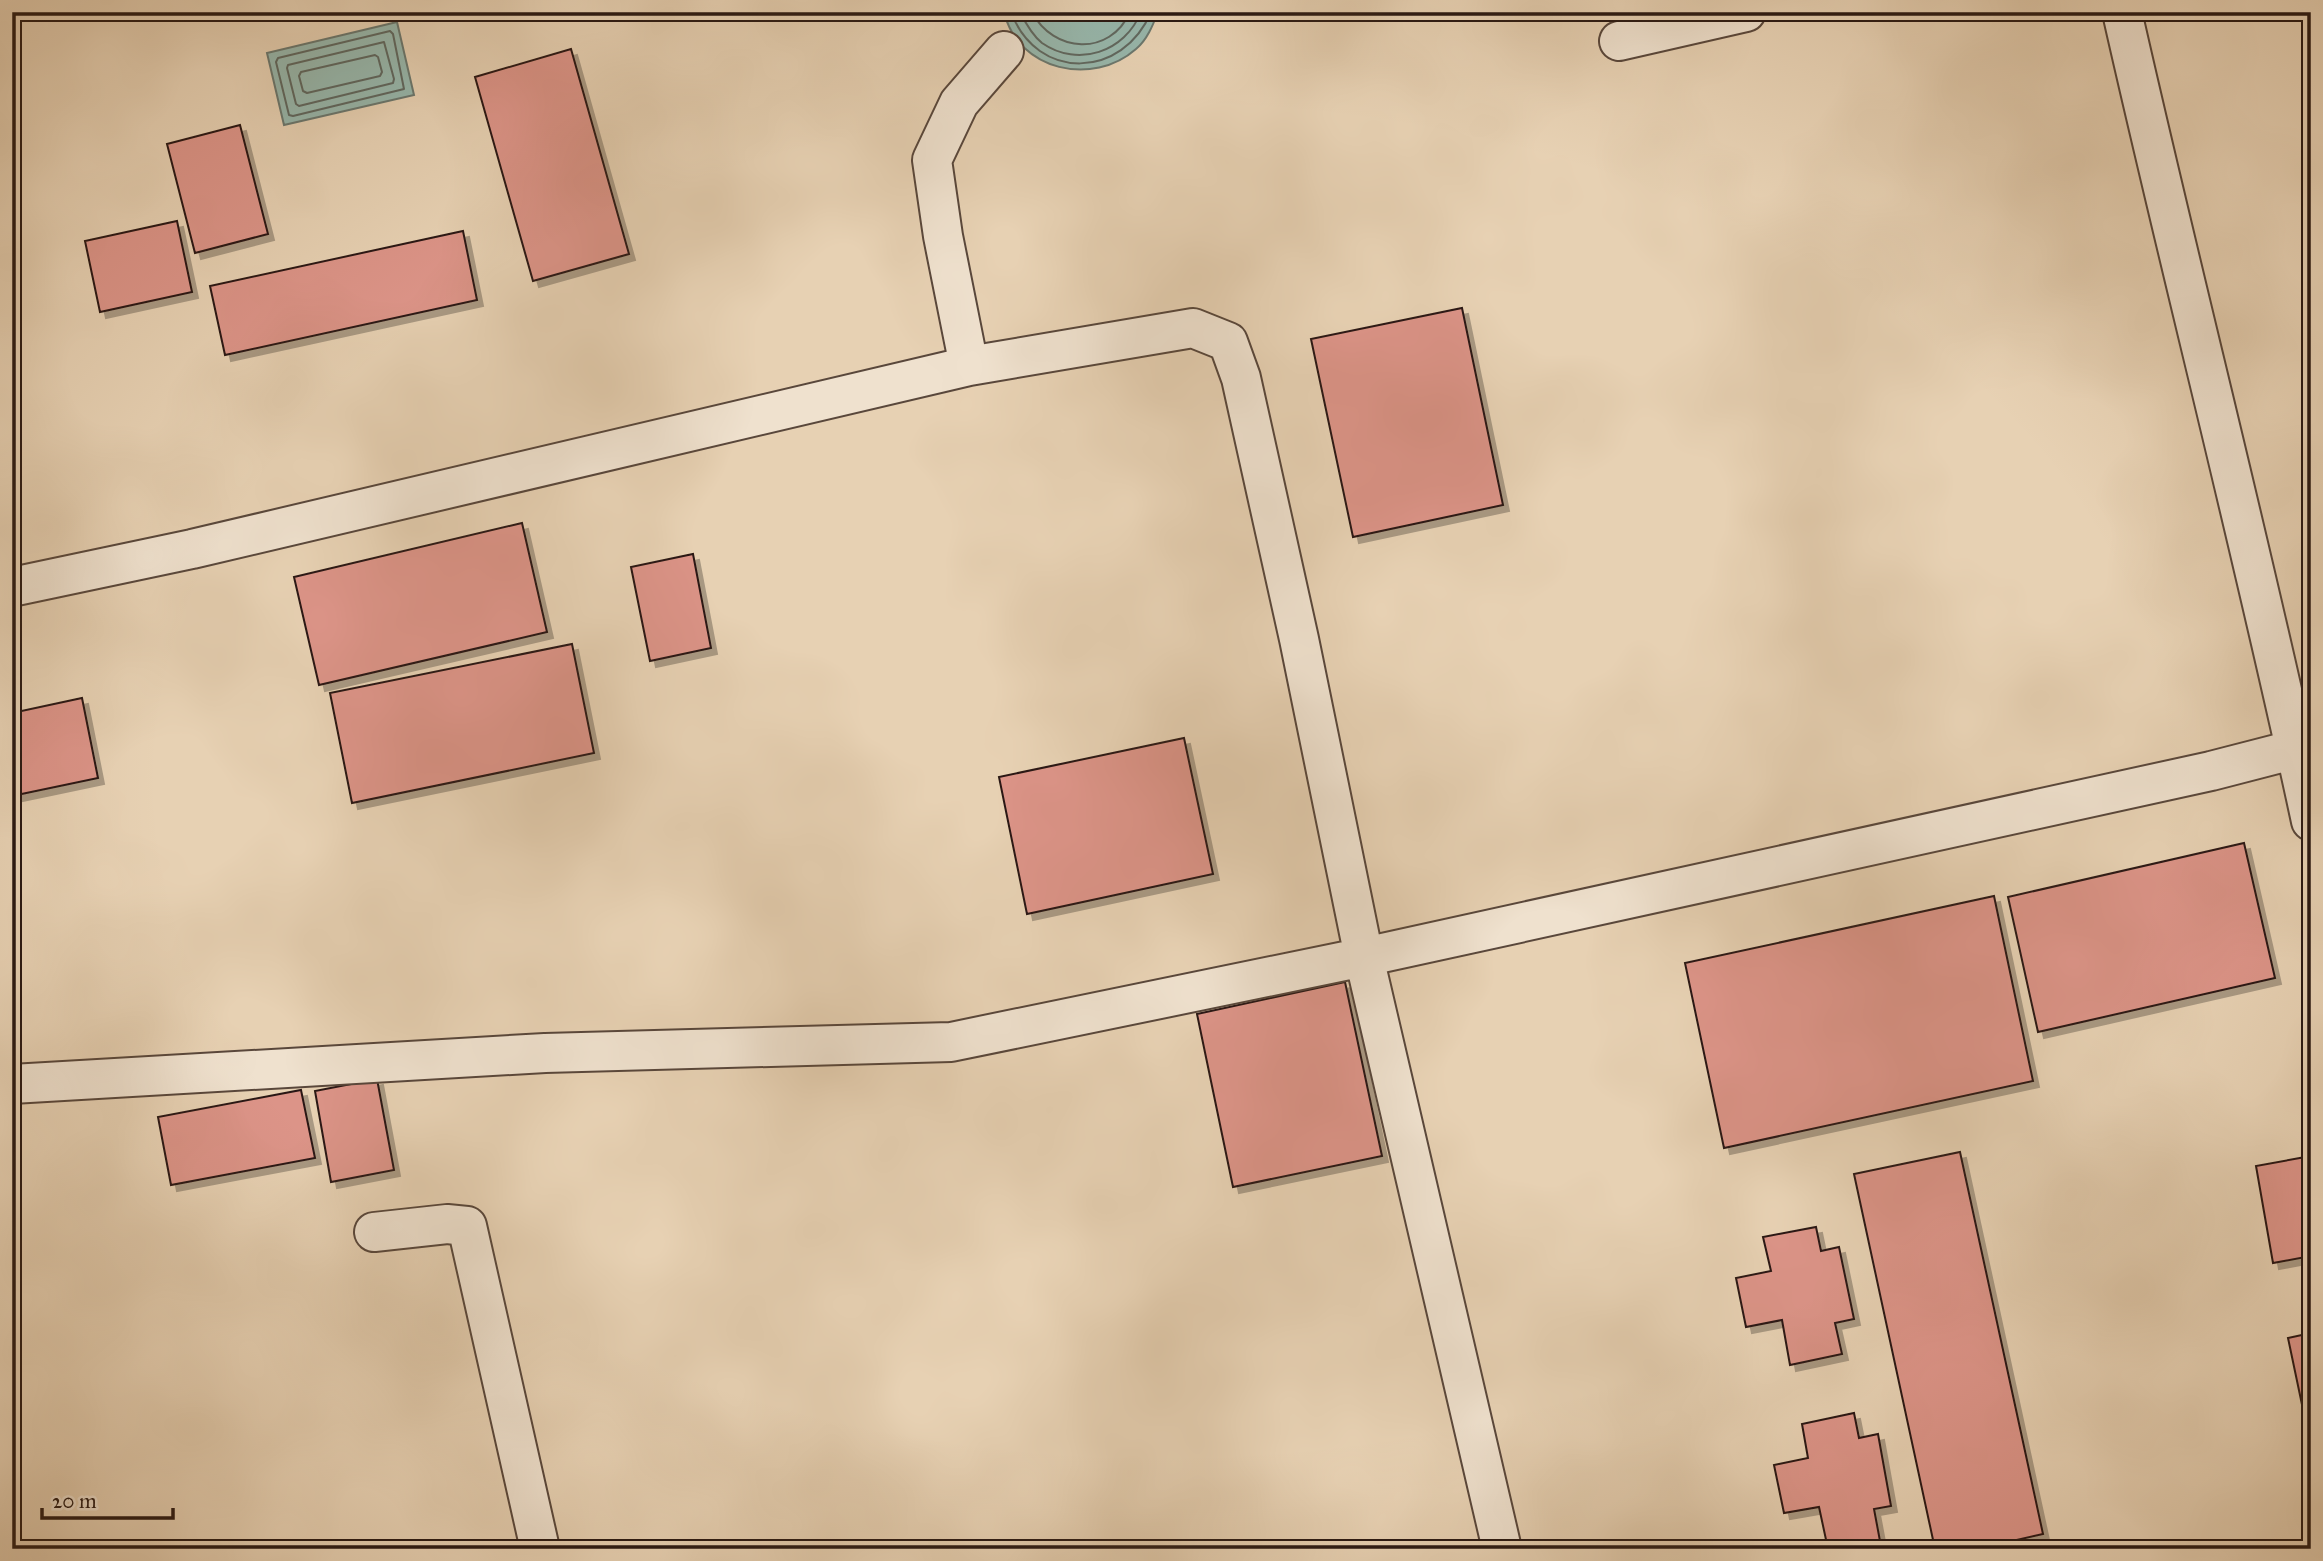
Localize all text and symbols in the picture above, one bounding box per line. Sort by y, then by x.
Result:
scale bar [42,1477,173,1521]
text: 20 m [52,1488,97,1514]

